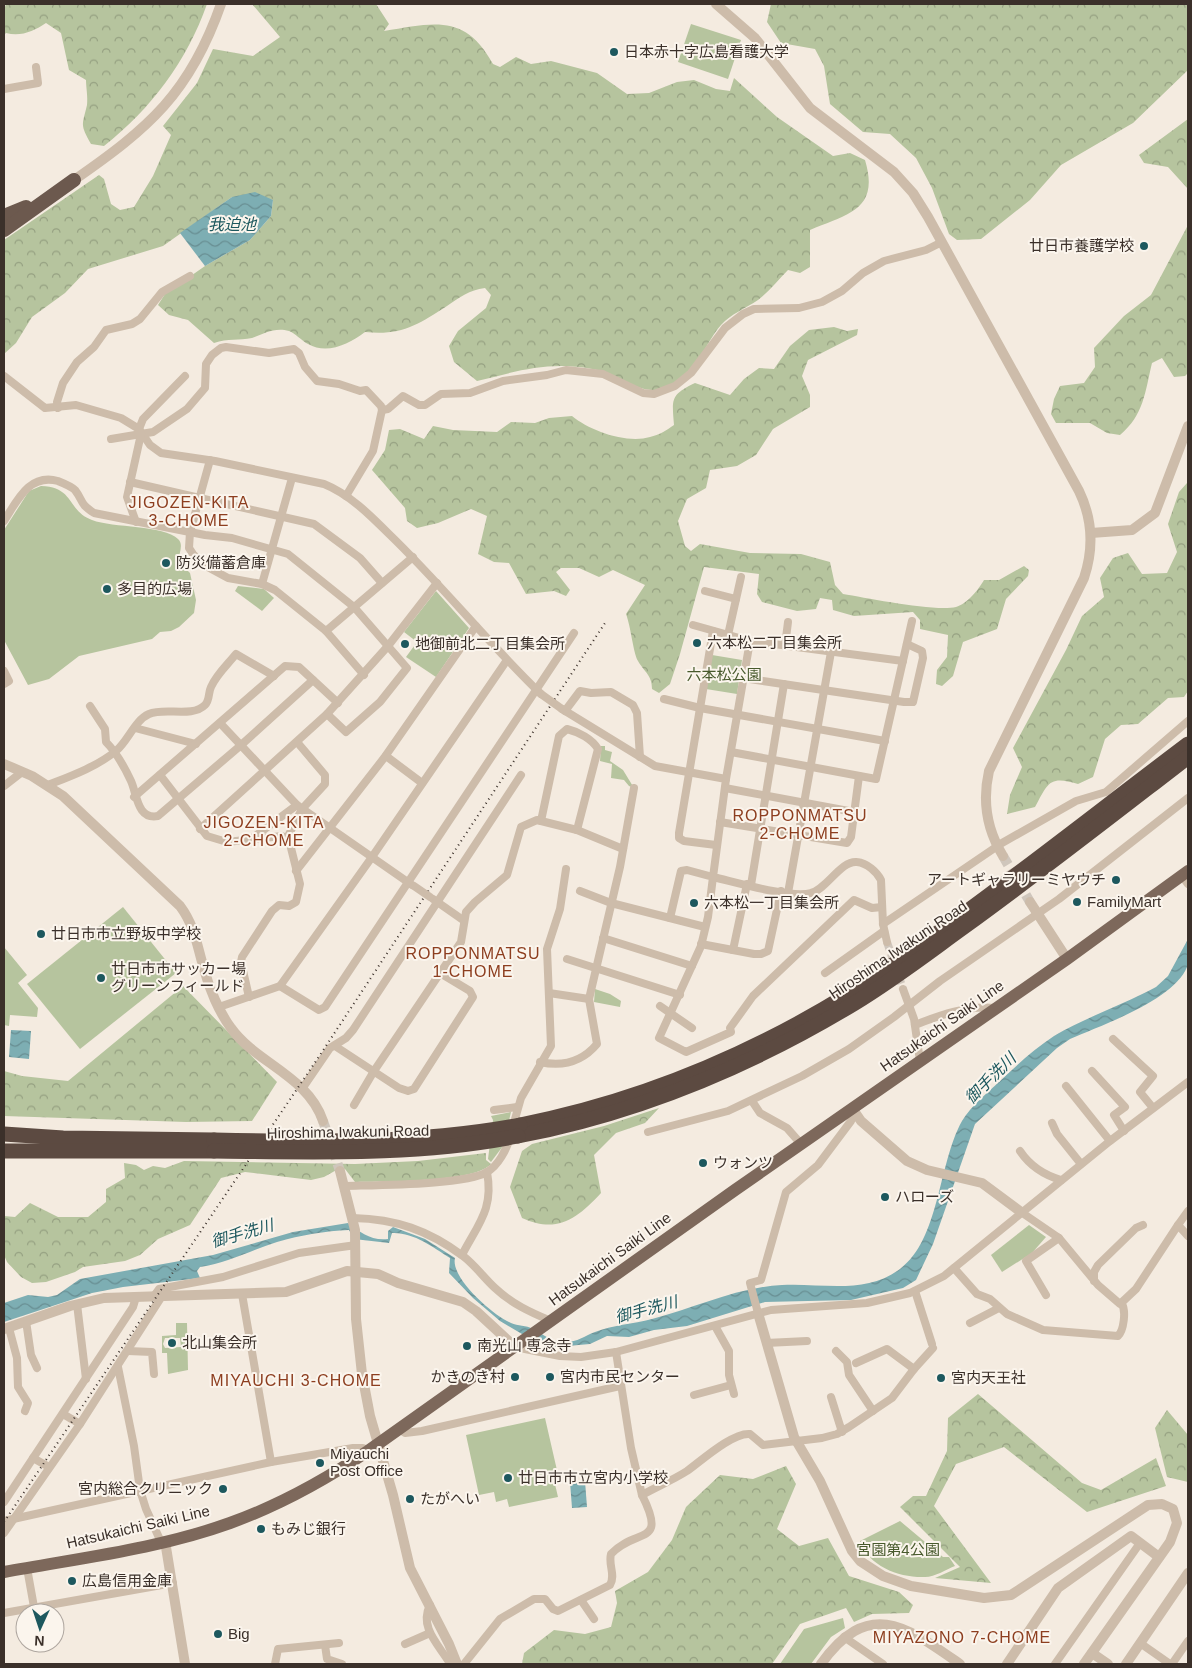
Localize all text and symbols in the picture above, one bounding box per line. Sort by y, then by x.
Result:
place label: 日本赤十字広島看護大学 [624,43,789,60]
marker: 日本赤十字広島看護大学 [608,46,620,58]
water label: 我迫池 [208,216,258,233]
place label: 廿日市養護学校 [1029,237,1134,254]
marker: 廿日市養護学校 [1138,240,1150,252]
district label: JIGOZEN-KITA 3-CHOME [128,494,250,529]
place label: 防災備蓄倉庫 [176,554,266,571]
marker: 防災備蓄倉庫 [160,557,172,569]
place label: 多目的広場 [117,580,192,597]
marker: 多目的広場 [101,583,113,595]
place label: 六本松二丁目集会所 [707,634,842,651]
place label: 地御前北二丁目集会所 [415,635,565,652]
marker: 六本松二丁目集会所 [691,637,703,649]
marker: 地御前北二丁目集会所 [399,638,411,650]
park label: 六本松公園 [686,666,762,683]
district label: ROPPONMATSU 2-CHOME [732,807,868,842]
district label: JIGOZEN-KITA 2-CHOME [203,814,325,849]
place label: アートギャラリーミヤウチ [927,871,1106,888]
marker: アートギャラリーミヤウチ [1110,874,1122,886]
place label: FamilyMart [1087,893,1162,910]
place label: 六本松一丁目集会所 [704,894,839,911]
marker: FamilyMart [1071,896,1083,908]
marker: 六本松一丁目集会所 [688,897,700,909]
street label: Hiroshima Iwakuni Road [826,897,970,1002]
place label: 廿日市市立野坂中学校 [51,925,201,942]
marker: 廿日市市立野坂中学校 [35,928,47,940]
district label: ROPPONMATSU 1-CHOME [405,945,541,980]
place label: 廿日市市サッカー場 グリーンフィールド [111,960,246,994]
marker: 廿日市市サッカー場 グリーンフィールド [95,972,107,984]
street label: Hatsukaichi Saiki Line [877,977,1007,1075]
water label: 御手洗川 [962,1048,1020,1107]
street label: Hiroshima Iwakuni Road [267,1122,429,1141]
place label: ウォンツ [713,1154,773,1171]
marker: ウォンツ [697,1157,709,1169]
place label: ハローズ [895,1188,954,1205]
marker: ハローズ [879,1191,891,1203]
street label: Hatsukaichi Saiki Line [545,1209,674,1309]
water label: 御手洗川 [209,1216,277,1250]
water label: 御手洗川 [613,1292,681,1326]
place label: 北山集会所 [182,1334,257,1351]
marker: 北山集会所 [166,1337,178,1349]
place label: 南光山 専念寺 [477,1337,571,1354]
marker: 南光山 専念寺 [461,1340,473,1352]
place label: かきのき村 [430,1368,505,1385]
place label: 宮内市民センター [560,1368,680,1385]
place label: 宮内天王社 [951,1369,1026,1386]
marker: かきのき村 [509,1371,521,1383]
marker: 宮内市民センター [544,1371,556,1383]
district label: MIYAUCHI 3-CHOME [210,1372,382,1389]
marker: 宮内天王社 [935,1372,947,1384]
place label: Miyauchi Post Office [330,1445,403,1479]
marker: Miyauchi Post Office [314,1457,326,1469]
place label: 廿日市市立宮内小学校 [518,1469,668,1486]
marker: 廿日市市立宮内小学校 [502,1472,514,1484]
place label: 宮内総合クリニック [78,1480,213,1497]
marker: 宮内総合クリニック [217,1483,229,1495]
place label: たがへい [420,1490,480,1507]
marker: たがへい [404,1493,416,1505]
street label: Hatsukaichi Saiki Line [64,1502,211,1551]
place label: もみじ銀行 [271,1520,346,1537]
marker: もみじ銀行 [255,1523,267,1535]
park label: 宮園第4公園 [856,1541,940,1558]
place label: 広島信用金庫 [82,1572,172,1589]
marker: 広島信用金庫 [66,1575,78,1587]
north arrow [15,1603,65,1653]
place label: Big [228,1625,250,1642]
marker: Big [212,1628,224,1640]
district label: MIYAZONO 7-CHOME [873,1629,1051,1646]
text: N [34,1633,45,1649]

